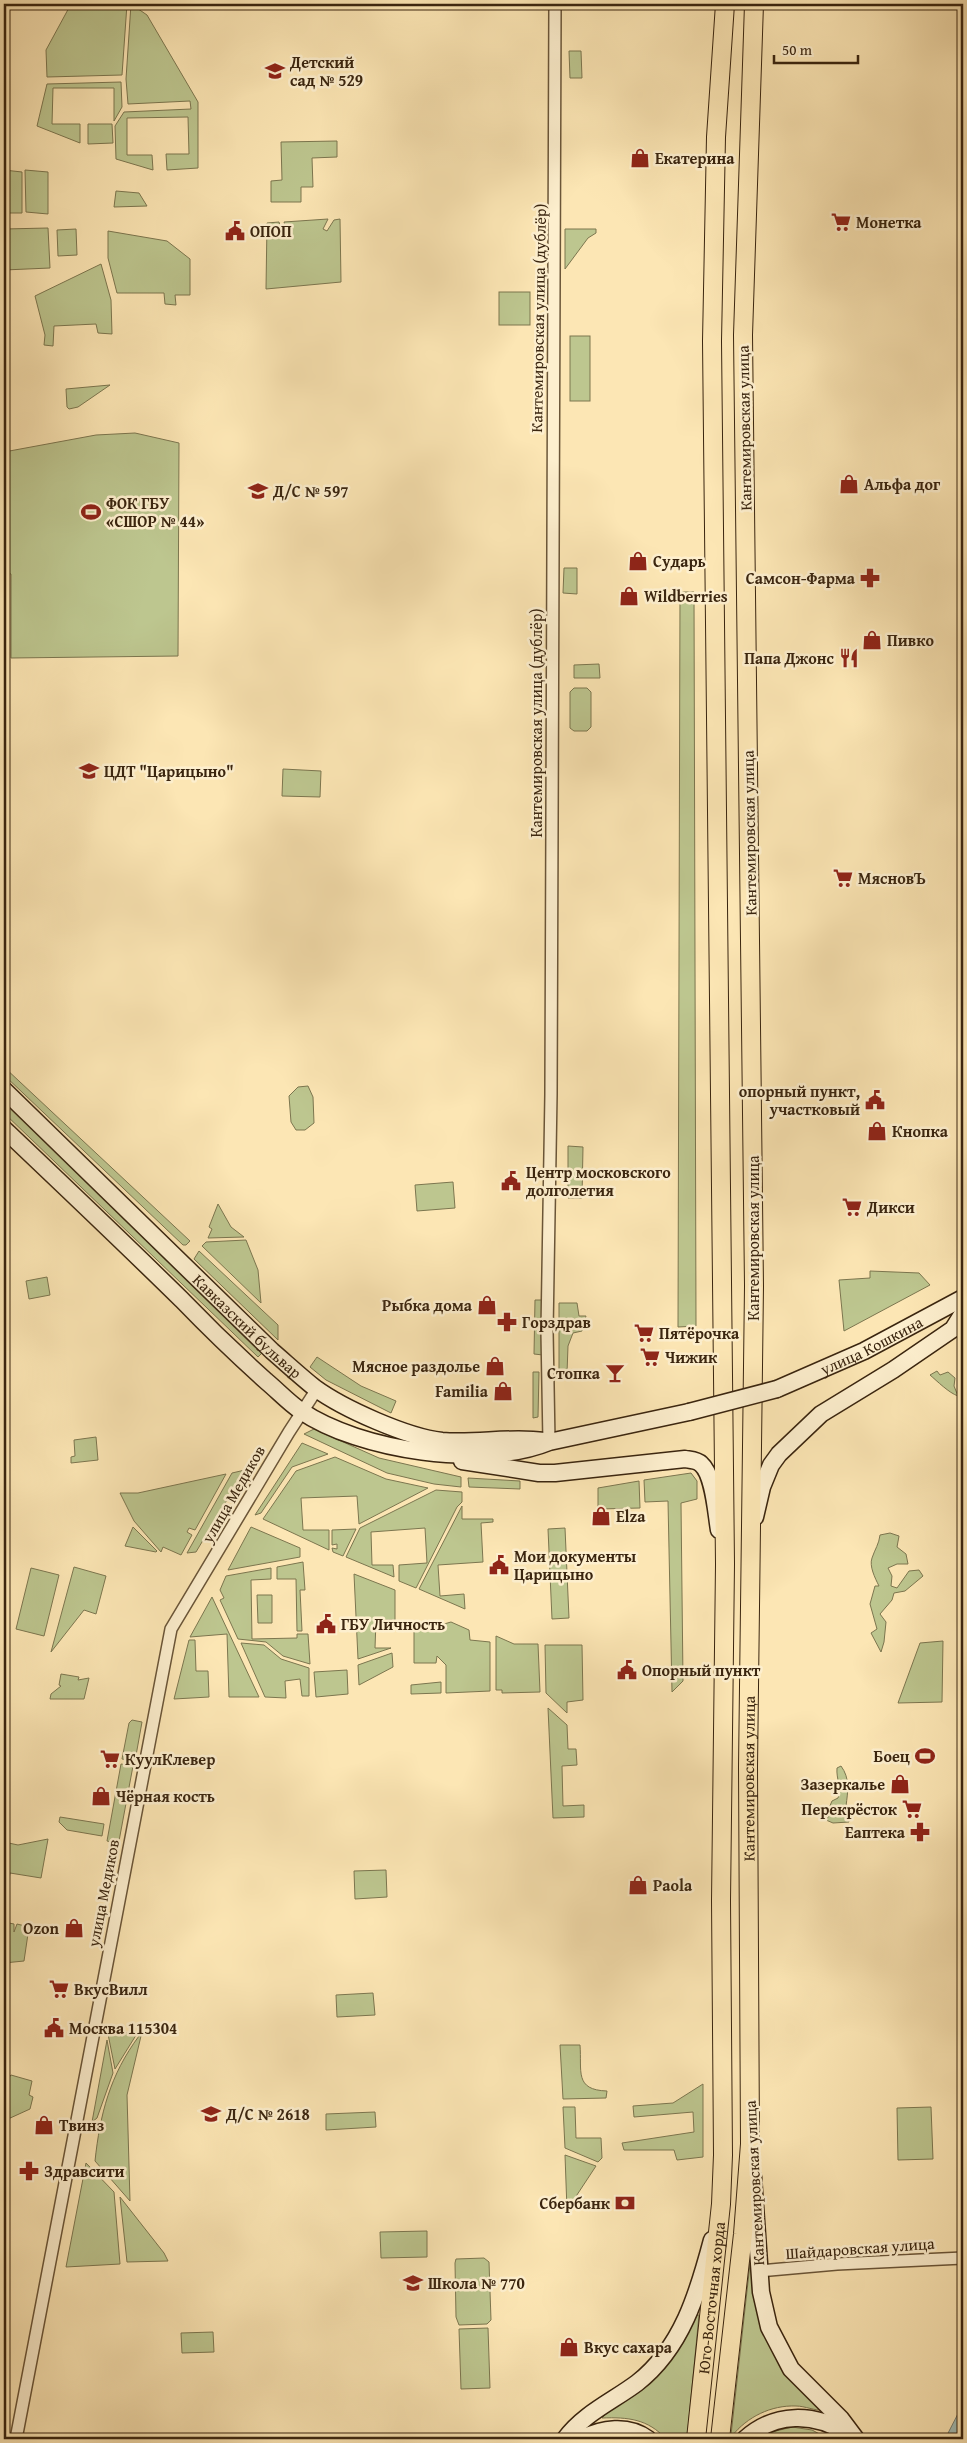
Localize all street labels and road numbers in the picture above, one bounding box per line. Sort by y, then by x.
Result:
street label: Кантемировская улица (дублёр) [524,203,552,433]
street label: Кантемировская улица [731,345,757,511]
street label: Кантемировская улица (дублёр) [524,608,548,838]
street label: Кантемировская улица [736,750,762,916]
street label: Кантемировская улица [741,1155,765,1321]
street label: Кавказский бульвар [187,1268,308,1384]
street label: улица Кошкина [815,1310,927,1381]
street label: улица Медиков [195,1440,271,1548]
street label: Кантемировская улица [736,1695,761,1861]
street label: улица Медиков [81,1837,125,1950]
street label: Кантемировская улица [738,2099,770,2266]
street label: Юго-Восточная хорда [691,2220,731,2375]
street label: Шайдаровская улица [785,2231,936,2265]

